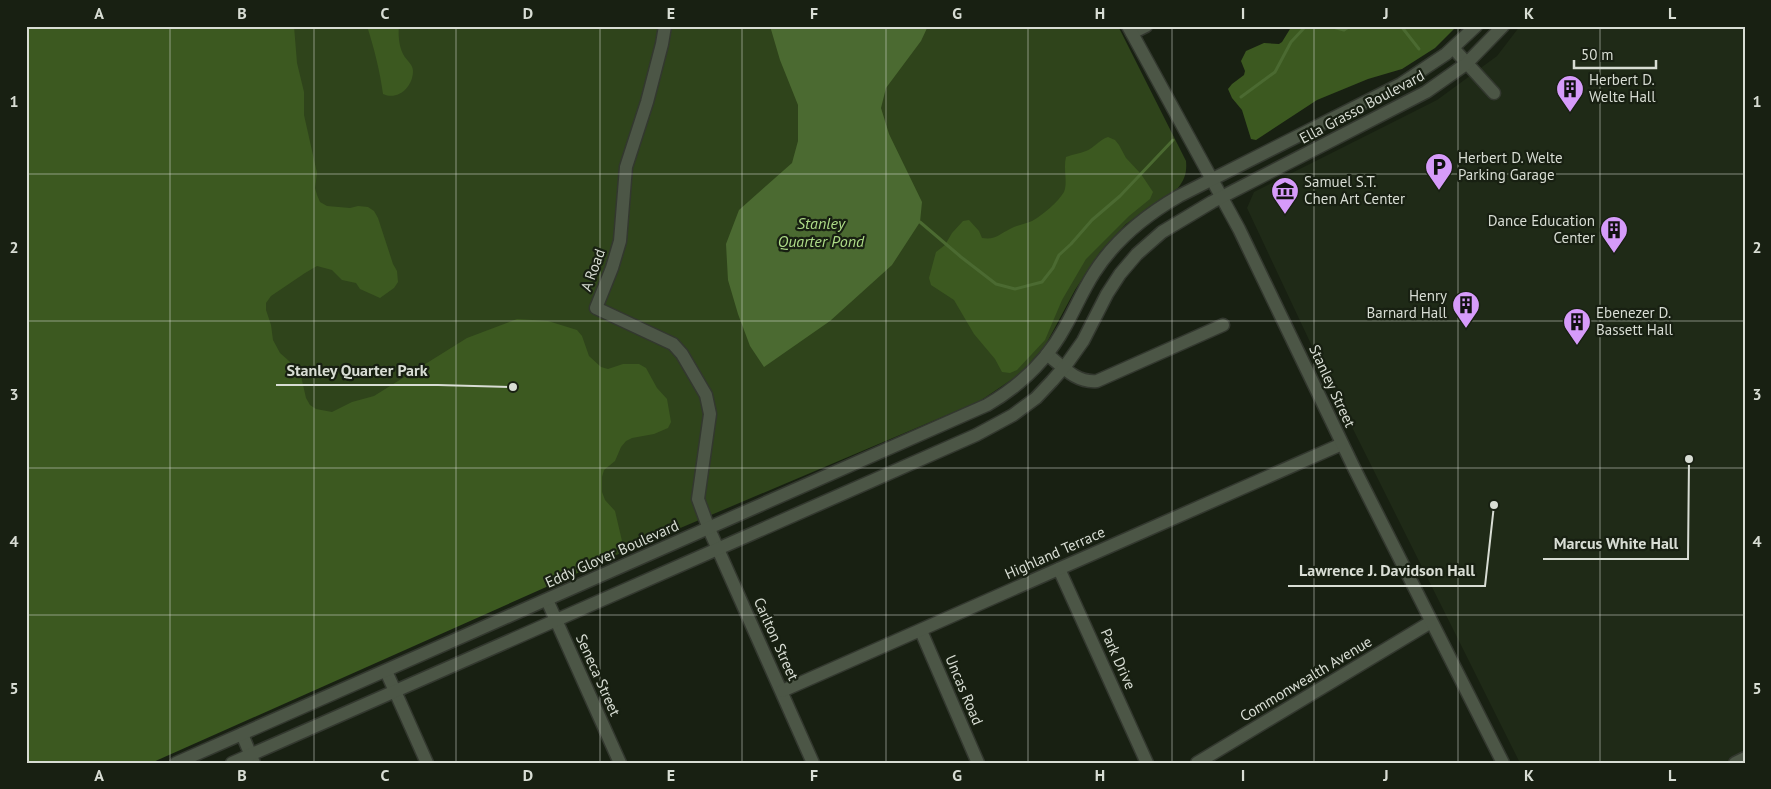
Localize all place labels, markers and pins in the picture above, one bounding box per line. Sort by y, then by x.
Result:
place label: Herbert D. Welte Hall [1589,70,1656,106]
building icon: Herbert D. Welte Hall [1555,74,1585,113]
place label: Herbert D. Welte Parking Garage [1458,148,1563,184]
parking icon: Herbert D. Welte Parking Garage [1424,152,1454,191]
place label: Samuel S.T. Chen Art Center [1304,172,1405,208]
museum icon: Samuel S.T. Chen Art Center [1270,176,1300,215]
place label: Dance Education Center [1488,211,1595,247]
building icon: Dance Education Center [1599,215,1629,254]
place label: Henry Barnard Hall [1367,286,1448,322]
building icon: Henry Barnard Hall [1451,290,1481,329]
place label: Ebenezer D. Bassett Hall [1596,303,1674,339]
building icon: Ebenezer D. Bassett Hall [1562,307,1592,346]
callout: Stanley Quarter Park [276,354,438,385]
callout: Marcus White Hall [1543,528,1688,559]
callout: Lawrence J. Davidson Hall [1288,555,1485,586]

